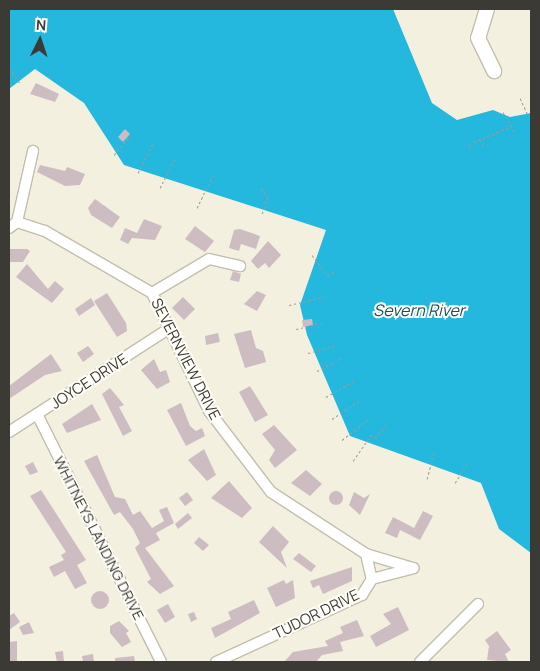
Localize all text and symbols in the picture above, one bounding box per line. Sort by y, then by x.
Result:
north arrow [15,15,65,65]
text: N [35,15,47,34]
street label: SEVERNVIEW DRIVE [148,295,224,423]
water label: Severn River [373,300,465,320]
street label: JOYCE DRIVE [47,349,131,413]
street label: WHITNEYS LANDING DRIVE [50,453,148,623]
street label: TUDOR DRIVE [270,585,362,643]

